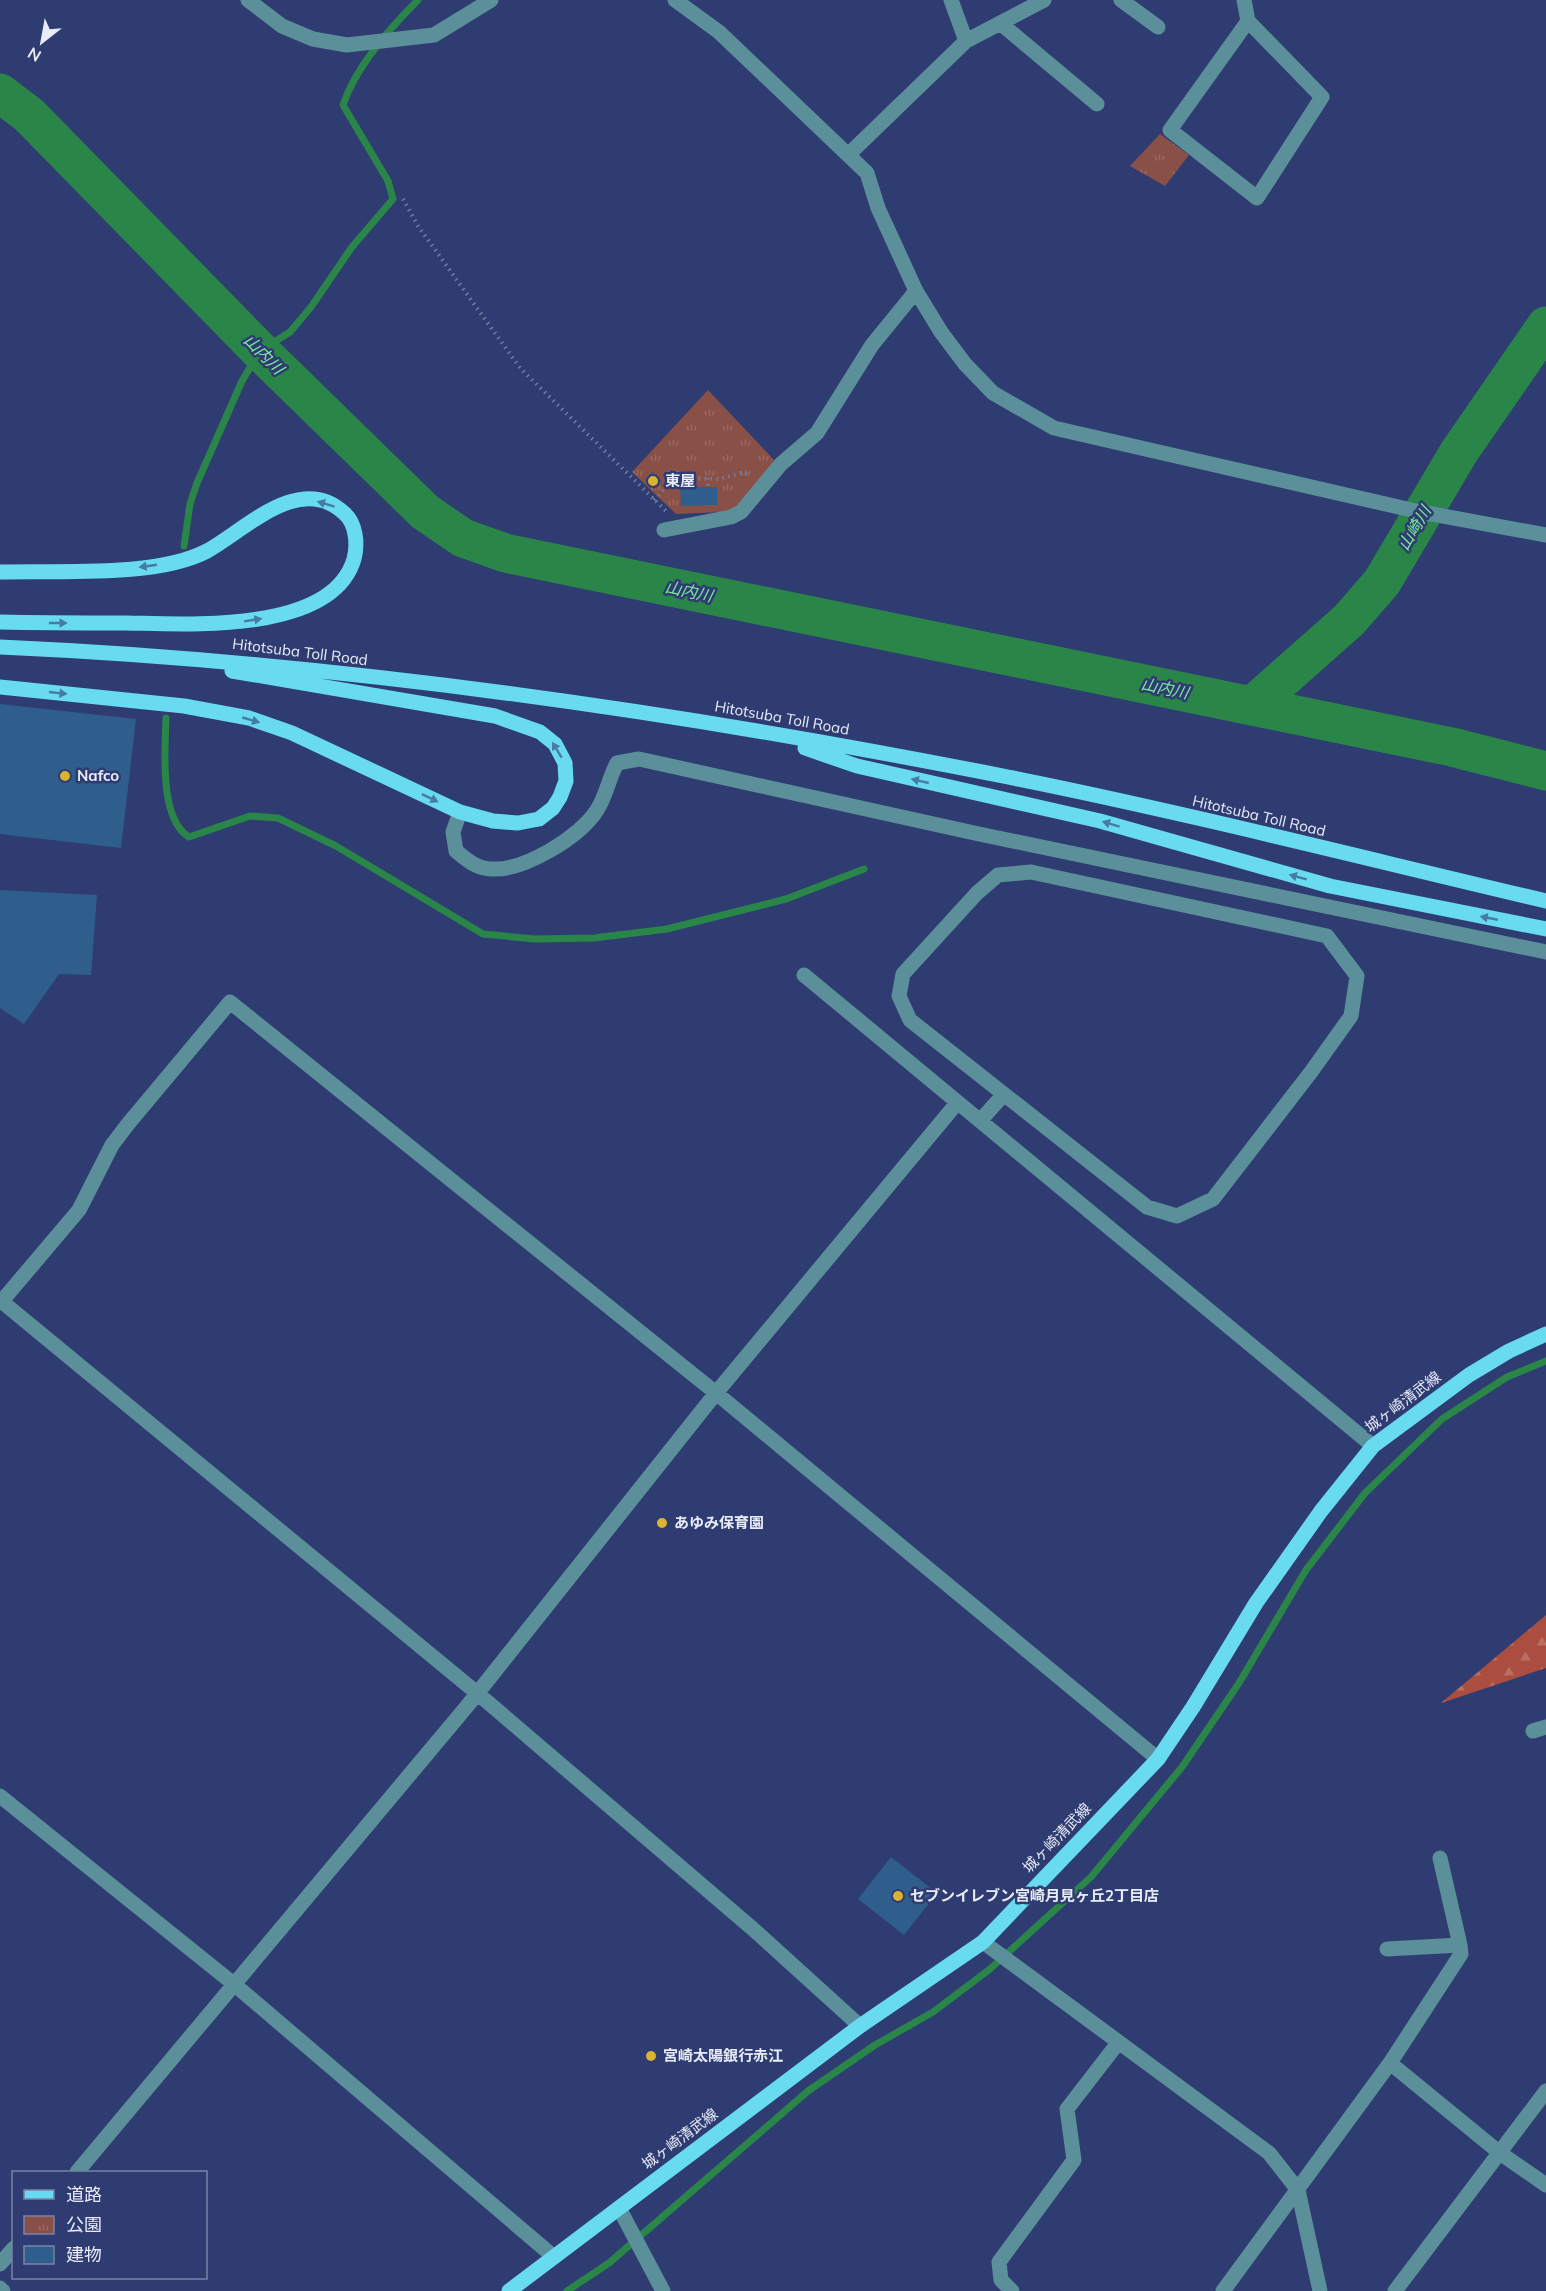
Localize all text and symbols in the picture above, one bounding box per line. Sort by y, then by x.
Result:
north arrow [12,12,72,72]
text: N [24,43,45,67]
water label: 山内川 [240,330,289,379]
place label: 東屋 [665,471,695,490]
marker: 東屋 [646,474,660,488]
one-way arrow [317,499,335,508]
water label: 山崎川 [1393,501,1436,554]
one-way arrow [139,562,158,571]
water label: 山内川 [663,576,717,606]
one-way arrow [244,616,263,625]
one-way arrow [49,618,68,628]
street label: Hitotsuba Toll Road [231,634,369,669]
water label: 山内川 [1139,673,1193,703]
one-way arrow [49,688,68,698]
street label: Hitotsuba Toll Road [713,696,851,739]
one-way arrow [242,716,260,725]
one-way arrow [552,742,563,758]
place label: Nafco [77,766,119,785]
marker: Nafco [58,769,72,783]
one-way arrow [911,775,930,785]
street label: Hitotsuba Toll Road [1191,791,1328,840]
one-way arrow [421,793,438,802]
one-way arrow [1101,819,1119,828]
one-way arrow [1289,872,1307,881]
one-way arrow [1479,913,1498,922]
street label: 城ヶ崎清武線 [1361,1367,1444,1436]
place label: あゆみ保育園 [674,1513,764,1532]
marker: あゆみ保育園 [655,1516,669,1530]
street label: 城ヶ崎清武線 [1019,1799,1095,1877]
place label: セブンイレブン宮崎月見ヶ丘2丁目店 [910,1886,1159,1905]
marker: セブンイレブン宮崎月見ヶ丘2丁目店 [891,1889,905,1903]
place label: 宮崎太陽銀行赤江 [663,2046,783,2065]
marker: 宮崎太陽銀行赤江 [644,2049,658,2063]
street label: 城ヶ崎清武線 [638,2104,721,2173]
legend [12,2171,207,2279]
text: 道路 [66,2183,102,2206]
text: 公園 [66,2213,102,2236]
text: 建物 [66,2243,102,2266]

